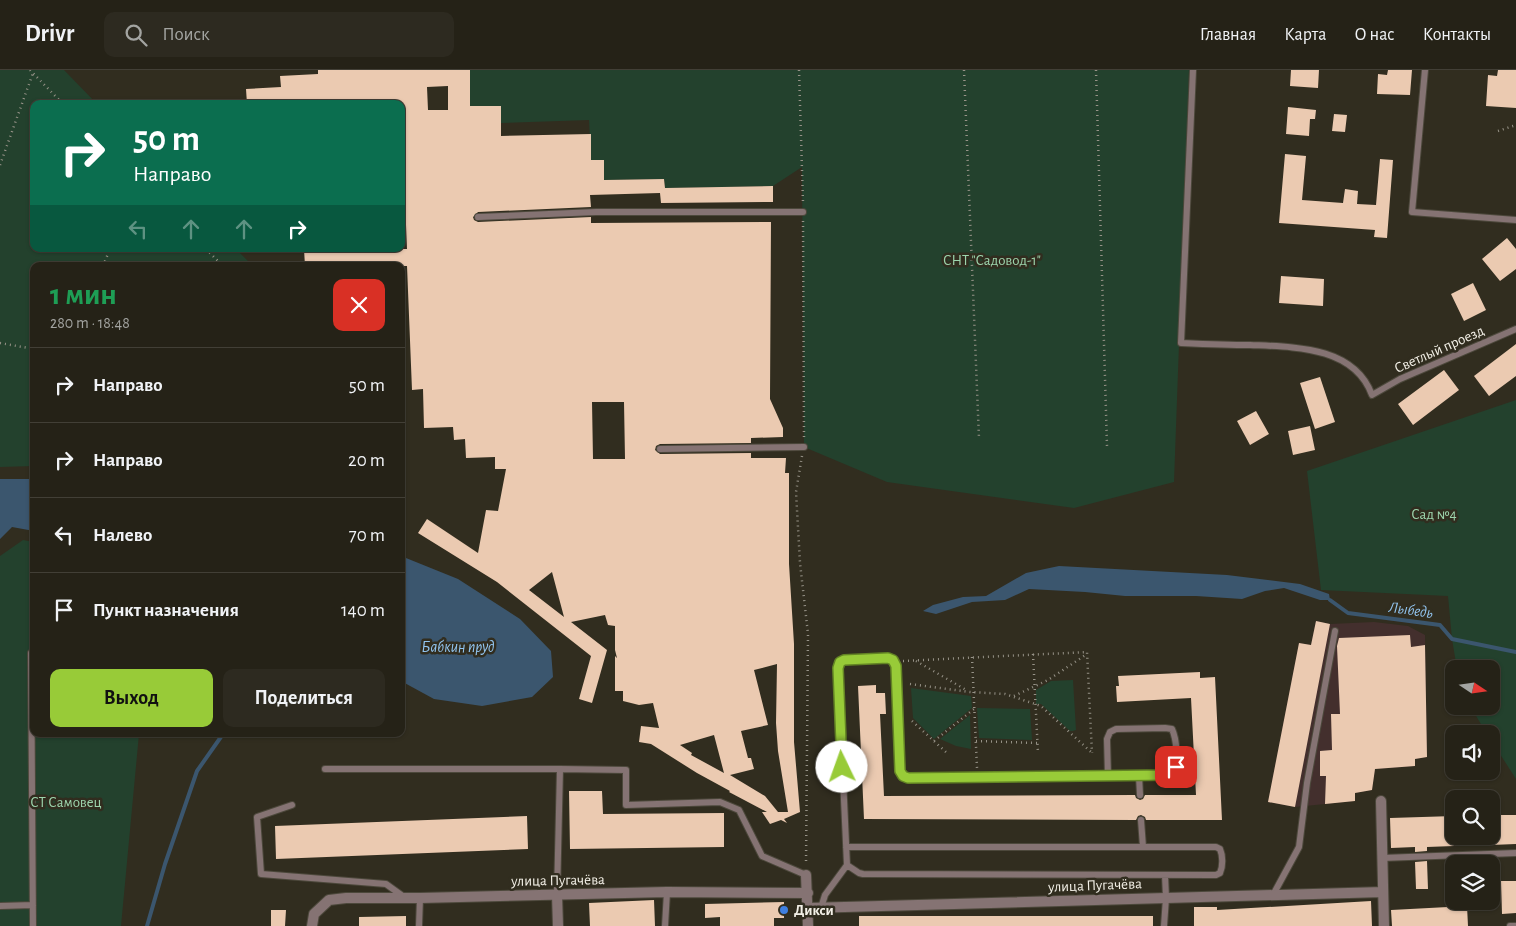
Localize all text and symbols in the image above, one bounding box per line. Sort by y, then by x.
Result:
search box [104,12,454,57]
icon: search [122,21,150,49]
text: Drivr [25,22,74,46]
text: Поиск [162,25,210,44]
text: Главная [1200,26,1256,44]
text: Карта [1284,26,1326,44]
text: О нас [1354,26,1395,44]
text: Контакты [1423,26,1491,44]
icon: right [50,120,115,185]
text: 50 m [133,122,200,157]
text: Направо [133,163,211,185]
icon: left [124,215,152,243]
icon: ahead [177,215,205,243]
icon: ahead [230,215,258,243]
icon: right [283,215,311,243]
park label: СНТ "Садовод-1" [943,253,1041,268]
button: close [333,279,385,331]
text: 1 мин [50,280,117,310]
text: 280 m · 18:48 [50,315,130,331]
street label: Светлый проезд [1392,323,1486,376]
icon: right [50,371,78,399]
text: Направо [93,376,163,395]
text: 50 m [349,376,385,395]
icon: right [50,446,78,474]
text: Направо [93,451,163,470]
text: 20 m [348,451,385,470]
park label: Сад №4 [1411,507,1457,522]
icon: left [50,521,78,549]
text: Налево [93,526,152,545]
text: 70 m [349,526,385,545]
icon: arrive [50,596,78,624]
water label: Лыбедь [1387,599,1434,621]
text: Пункт назначения [93,601,239,620]
text: 140 m [341,601,385,620]
water label: Бабкин пруд [421,639,495,656]
north arrow [1445,660,1500,715]
map controls [1445,660,1500,910]
button: Выход [50,669,213,727]
button: Поделиться [223,669,385,727]
button: sound [1445,725,1500,780]
position arrow [815,740,867,792]
pin [1155,746,1197,788]
icon: arrive [1162,753,1190,781]
button: search [1445,790,1500,845]
park label: СТ Самовец [30,795,102,810]
button: layers [1445,855,1500,910]
street label: улица Пугачёва [510,872,605,889]
street label: улица Пугачёва [1047,876,1142,895]
place label: Дикси [794,903,834,918]
marker: Дикси [778,904,790,916]

